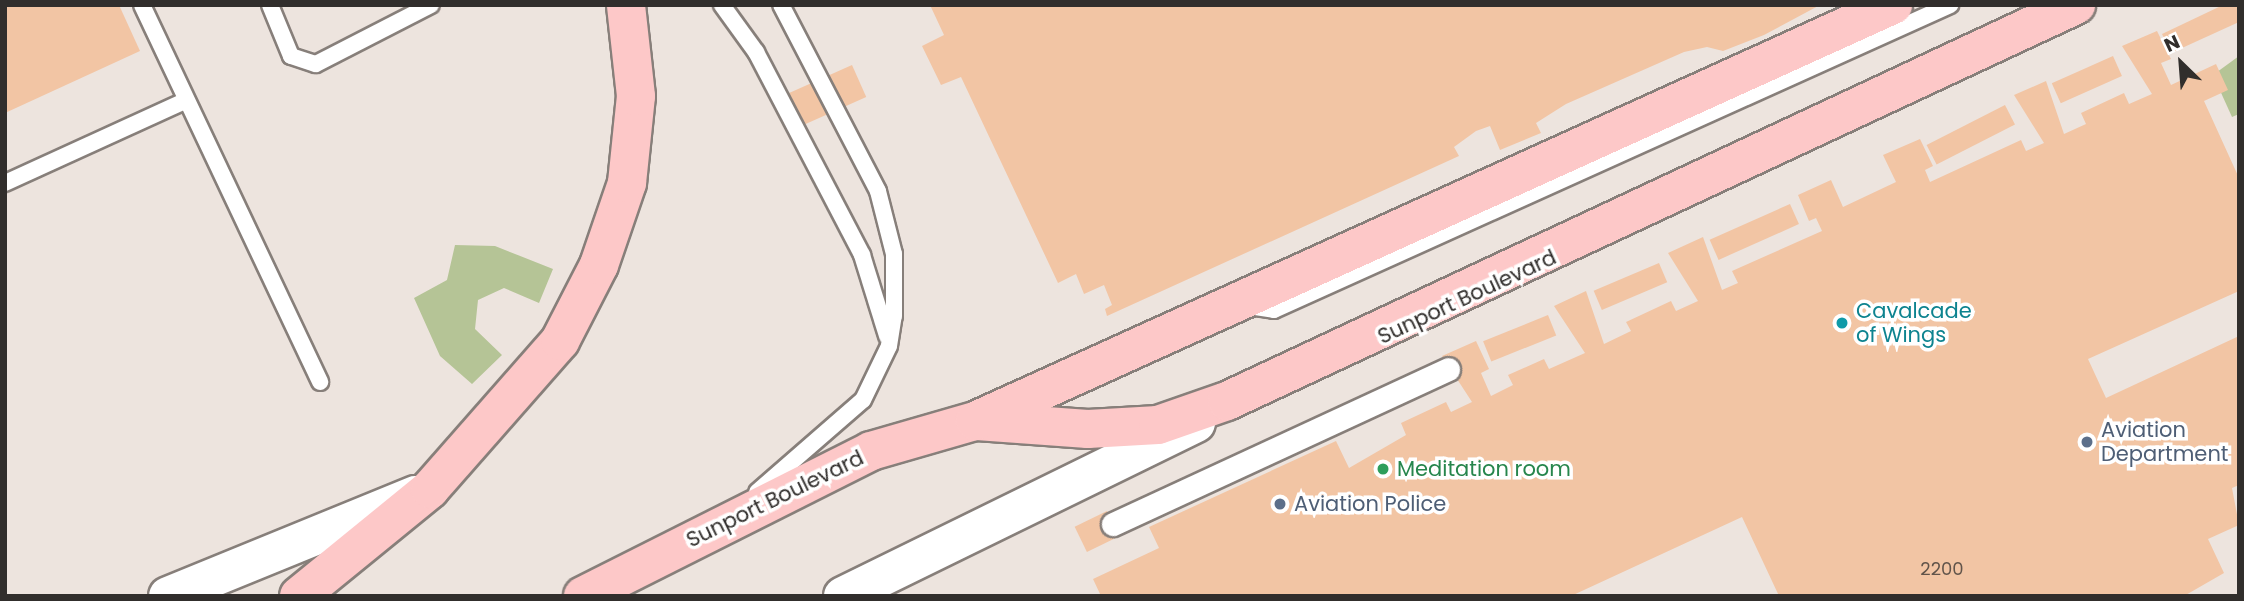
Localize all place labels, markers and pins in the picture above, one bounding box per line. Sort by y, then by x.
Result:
place label: Cavalcade of Wings [1856,298,1972,348]
marker: Cavalcade of Wings [1834,315,1850,331]
place label: Aviation Department [2101,417,2228,467]
marker: Aviation Department [2079,434,2095,450]
place label: Meditation room [1397,456,1571,482]
marker: Meditation room [1375,461,1391,477]
place label: Aviation Police [1294,491,1446,517]
marker: Aviation Police [1272,496,1288,512]

